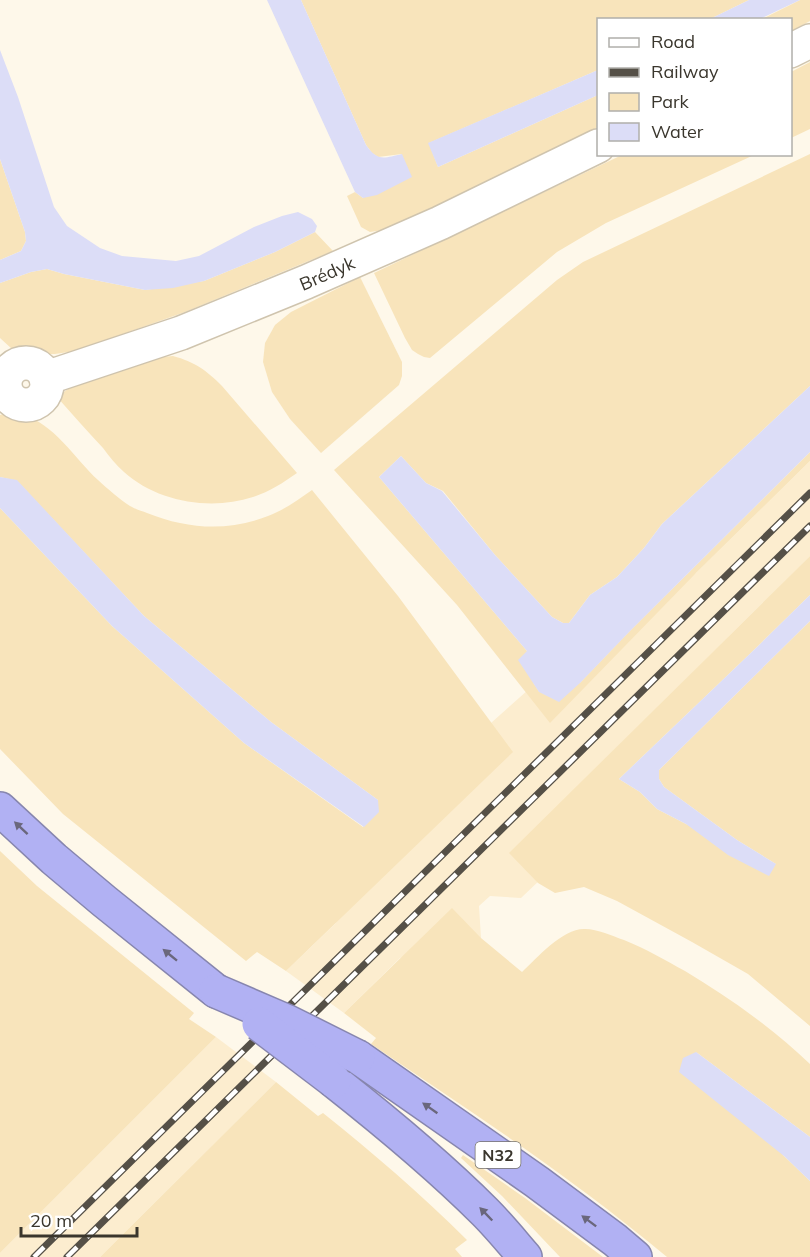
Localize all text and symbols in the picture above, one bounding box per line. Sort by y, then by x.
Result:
legend [597,18,792,156]
text: Road [651,30,695,53]
text: Railway [651,60,719,83]
text: Park [651,90,690,113]
text: Water [651,120,704,143]
street label: Brédyk [296,250,359,295]
one-way arrow [15,822,29,836]
one-way arrow [162,948,178,961]
one-way arrow [423,1102,439,1114]
road number: N32 [476,1142,520,1168]
scale bar [21,1200,136,1238]
one-way arrow [479,1206,493,1221]
text: 20 m [30,1209,72,1232]
one-way arrow [581,1215,597,1227]

